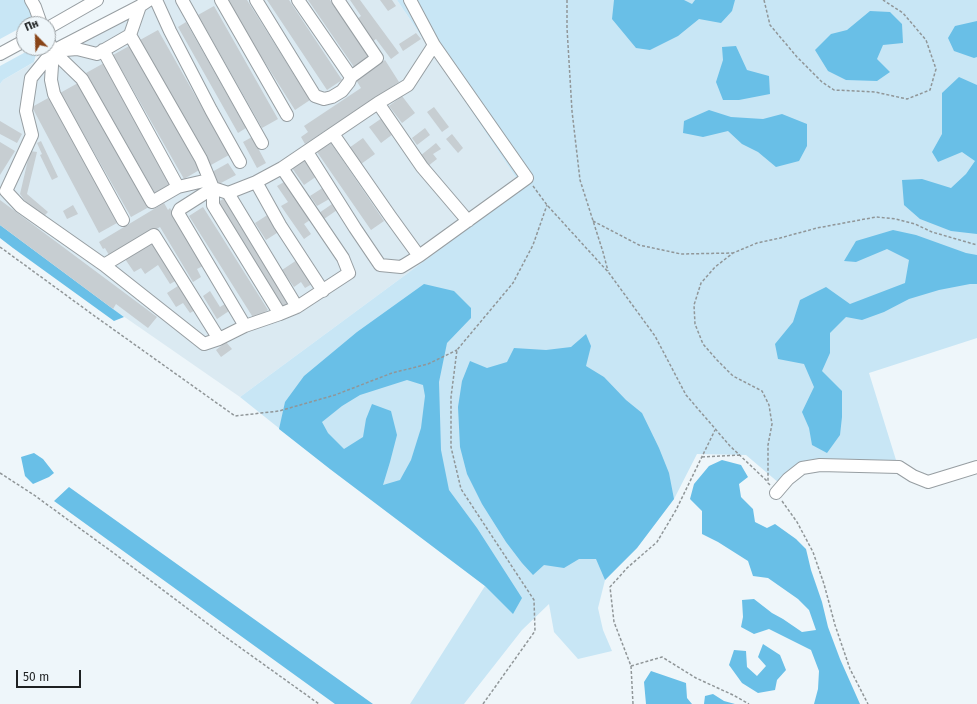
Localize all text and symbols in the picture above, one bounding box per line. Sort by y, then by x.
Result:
north arrow [16,16,56,56]
text: Пн [23,17,40,34]
scale bar [18,662,83,688]
text: 50 m [23,670,49,684]

